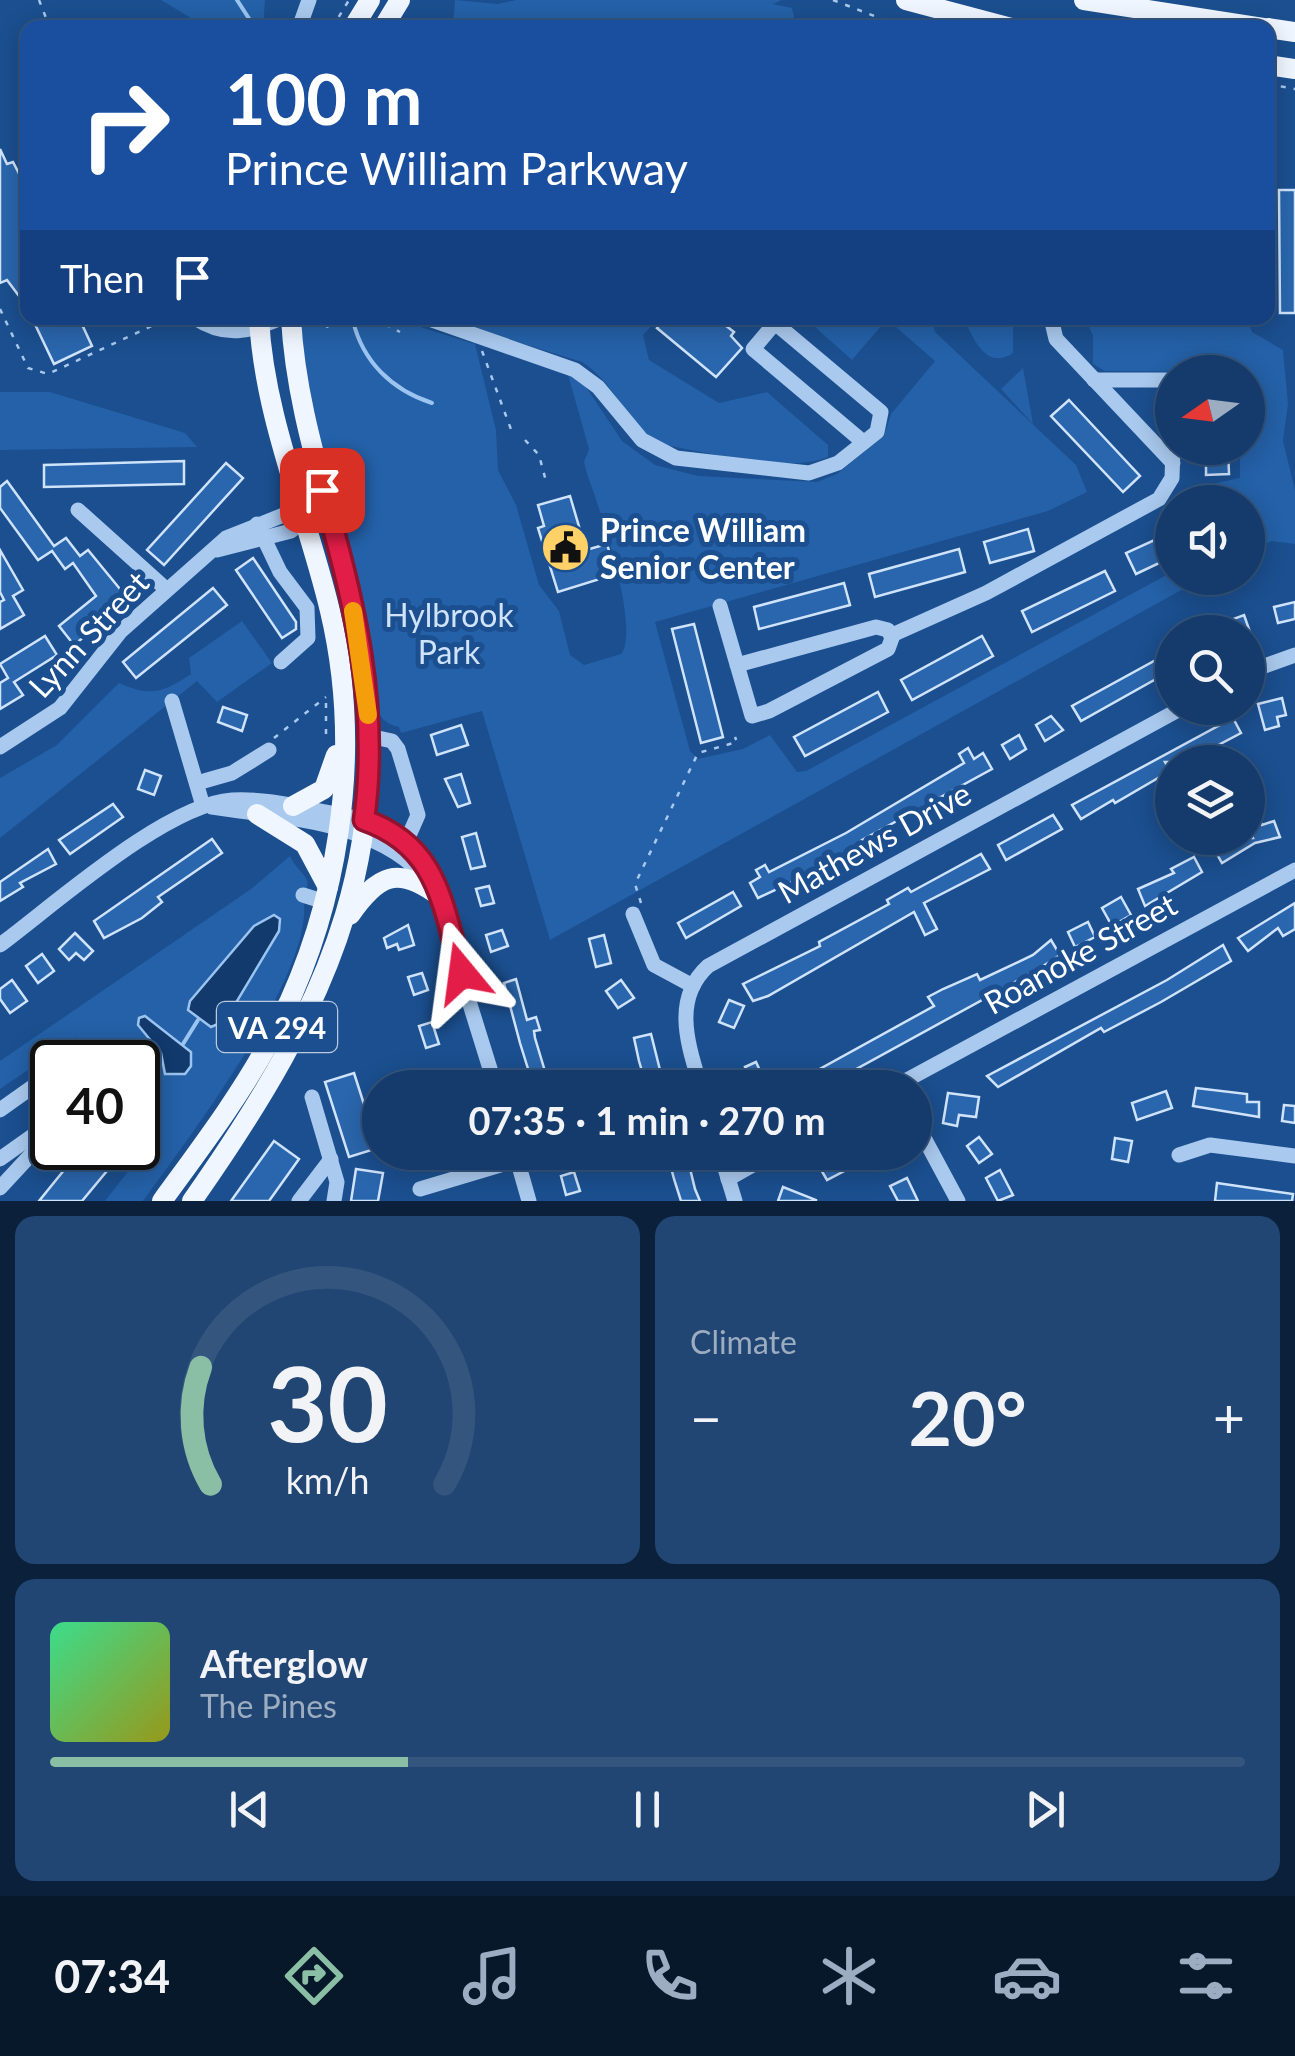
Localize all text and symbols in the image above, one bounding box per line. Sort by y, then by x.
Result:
text: 100 m [225,56,422,140]
icon: right [60,60,190,190]
text: Prince William Parkway [225,141,688,195]
icon: arrive [165,250,220,305]
text: Then [60,255,145,301]
north arrow [1155,355,1265,465]
map controls [1155,355,1265,855]
pin [280,448,365,533]
icon: arrive [295,463,350,518]
button: sound [1155,485,1265,595]
place label: Prince William Senior Center [600,510,806,586]
public building icon: Prince William Senior Center [539,521,591,573]
street label: Lynn Street [20,563,157,705]
park label: Hylbrook Park [384,595,515,671]
button: search [1155,615,1265,725]
button: layers [1155,745,1265,855]
street label: Mathews Drive [771,773,977,911]
street label: Roanoke Street [977,884,1183,1022]
position arrow [410,921,514,1025]
road number: VA 294 [217,1002,337,1052]
speed limit sign: 40 [30,1040,160,1170]
text: 07:35 · 1 min · 270 m [468,1097,826,1143]
text: Climate [690,1322,797,1361]
text: 30 [267,1339,388,1464]
text: 20° [908,1372,1027,1462]
text: − [690,1384,722,1450]
text: + [1213,1384,1245,1450]
text: km/h [286,1459,369,1502]
text: Afterglow [200,1640,368,1686]
text: The Pines [200,1686,337,1725]
icon: previous [222,1782,277,1837]
icon: pause [620,1782,675,1837]
icon: next [1018,1782,1073,1837]
icon: directions [279,1941,349,2011]
icon: music [457,1941,527,2011]
icon: phone [635,1941,705,2011]
icon: climate [814,1941,884,2011]
icon: car [992,1941,1062,2011]
icon: filters [1171,1941,1241,2011]
text: 07:34 [54,1949,170,2003]

